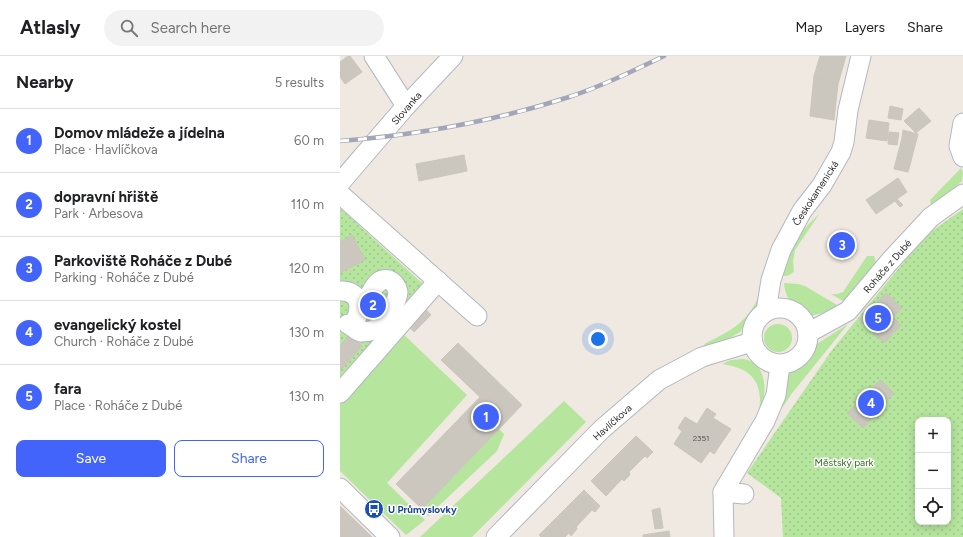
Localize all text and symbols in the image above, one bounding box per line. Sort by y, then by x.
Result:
search box [104,10,384,46]
text: Atlasly [20,16,80,39]
icon: search [118,17,140,39]
text: Search here [150,19,231,37]
text: Map [795,19,823,36]
text: Layers [845,19,885,36]
text: Share [907,19,943,36]
text: Nearby [16,72,74,92]
text: 5 results [275,75,324,90]
street label: Slovanka [388,89,424,128]
text: Domov mládeže a jídelna [54,124,225,142]
text: 1 [26,133,32,148]
text: 60 m [294,133,324,148]
text: Place · Havlíčkova [54,142,158,157]
street label: Českokamenická [790,158,841,228]
text: dopravní hřiště [54,188,158,206]
text: 2 [25,197,33,212]
text: 110 m [291,197,324,212]
text: Park · Arbesova [54,206,143,221]
pin: 3 [829,230,855,260]
street label: Roháče z Dubé [860,236,915,296]
text: Parkoviště Roháče z Dubé [54,252,232,270]
text: 3 [25,261,33,276]
text: 120 m [289,261,324,276]
text: Parking · Roháče z Dubé [54,270,194,285]
pin: 2 [360,290,386,320]
pin: 5 [865,303,891,333]
text: evangelický kostel [54,316,181,334]
text: 4 [25,325,33,340]
text: 130 m [289,325,324,340]
your location [588,329,608,349]
text: Church · Roháče z Dubé [54,334,194,349]
text: fara [54,380,81,398]
pin: 4 [858,388,884,418]
text: 5 [25,389,33,404]
text: 130 m [289,389,324,404]
text: Place · Roháče z Dubé [54,398,182,413]
street label: Havlíčkova [590,401,635,443]
pin: 1 [473,402,499,432]
map controls [915,417,951,525]
button: + [915,417,951,453]
house number: 2351 [693,433,709,443]
button: Save [16,440,166,477]
button: Share [174,440,324,477]
button: − [915,453,951,489]
park label: Městský park [815,456,874,469]
button: locate [915,489,951,525]
bus stop icon: U Průmyslovky [363,498,385,520]
place label: U Průmyslovky [388,503,457,516]

